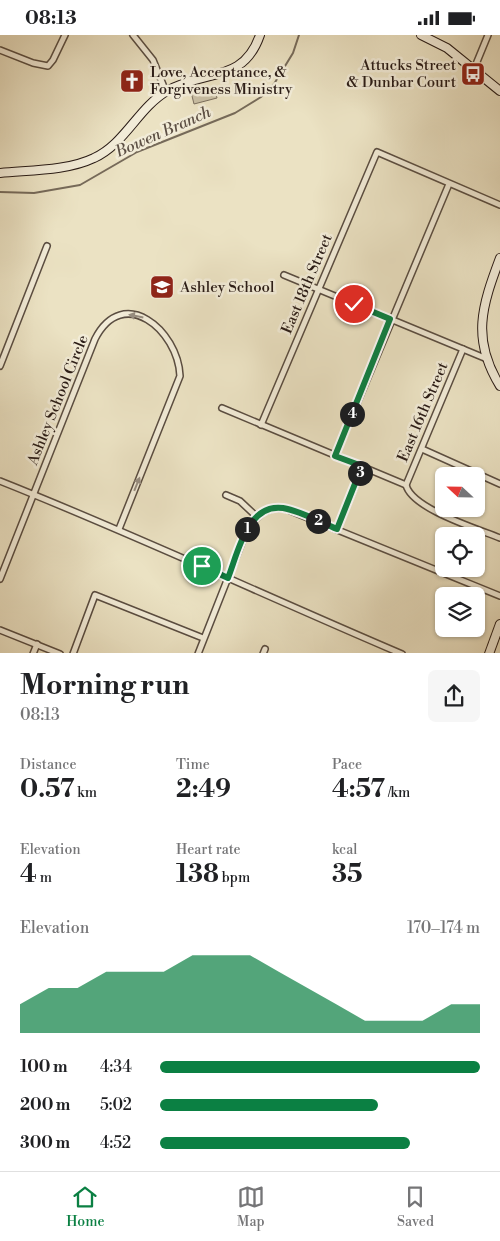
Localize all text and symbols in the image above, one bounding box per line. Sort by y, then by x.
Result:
text: 08:13 [25,6,77,30]
place label: Attucks Street & Dunbar Court [347,56,457,92]
bus stop icon: Attucks Street & Dunbar Court [460,61,486,87]
place label: Love, Acceptance, & Forgiveness Ministry [150,63,293,99]
church icon: Love, Acceptance, & Forgiveness Ministry [119,68,145,94]
water label: Bowen Branch [111,102,214,162]
street label: East 18th Street [277,231,337,337]
school or university icon: Ashley School [149,274,175,300]
place label: Ashley School [179,278,275,297]
pin [333,283,375,325]
icon: check [340,290,368,318]
one-way arrow [127,311,143,319]
street label: Ashley School Circle [23,332,93,469]
street label: East 16th Street [393,359,453,465]
pin: 4 [340,401,364,427]
text: 4 [348,405,357,423]
pin: 3 [348,461,372,485]
text: 3 [356,464,365,482]
north arrow [435,467,485,517]
map controls [435,467,485,637]
one-way arrow [134,477,142,491]
pin: 2 [306,509,330,533]
text: 2 [314,512,323,530]
pin: 1 [234,517,260,541]
text: 1 [244,520,251,538]
button: locate [435,527,485,577]
pin [181,545,223,587]
icon: arrive [188,552,216,580]
button: layers [435,587,485,637]
text: Morning run [20,668,189,703]
button: share [428,670,480,722]
text: 08:13 [20,705,60,725]
text: Distance [20,756,77,774]
text: Time [176,756,210,774]
text: Pace [332,756,362,774]
text: 0.57 [20,774,74,805]
text: 2:49 [176,774,231,805]
text: 4:57 [332,774,385,805]
text: km [74,784,97,802]
text: /km [385,784,410,802]
text: Elevation [20,841,81,859]
text: Heart rate [176,841,241,859]
text: kcal [332,841,357,859]
text: 4 [20,859,37,890]
text: 138 [176,859,219,890]
text: 35 [332,859,363,890]
text: m [37,869,52,887]
text: bpm [219,869,250,887]
text: Elevation [20,918,89,938]
text: 170–174 m [407,918,480,938]
text: 100 m [20,1057,68,1077]
text: 4:34 [100,1057,132,1077]
text: 200 m [20,1095,70,1115]
text: 5:02 [100,1095,132,1115]
text: 300 m [20,1133,70,1153]
text: 4:52 [100,1133,131,1153]
tab: Home [66,1183,105,1231]
tab: Map [237,1183,265,1231]
tab: Saved [397,1183,434,1231]

